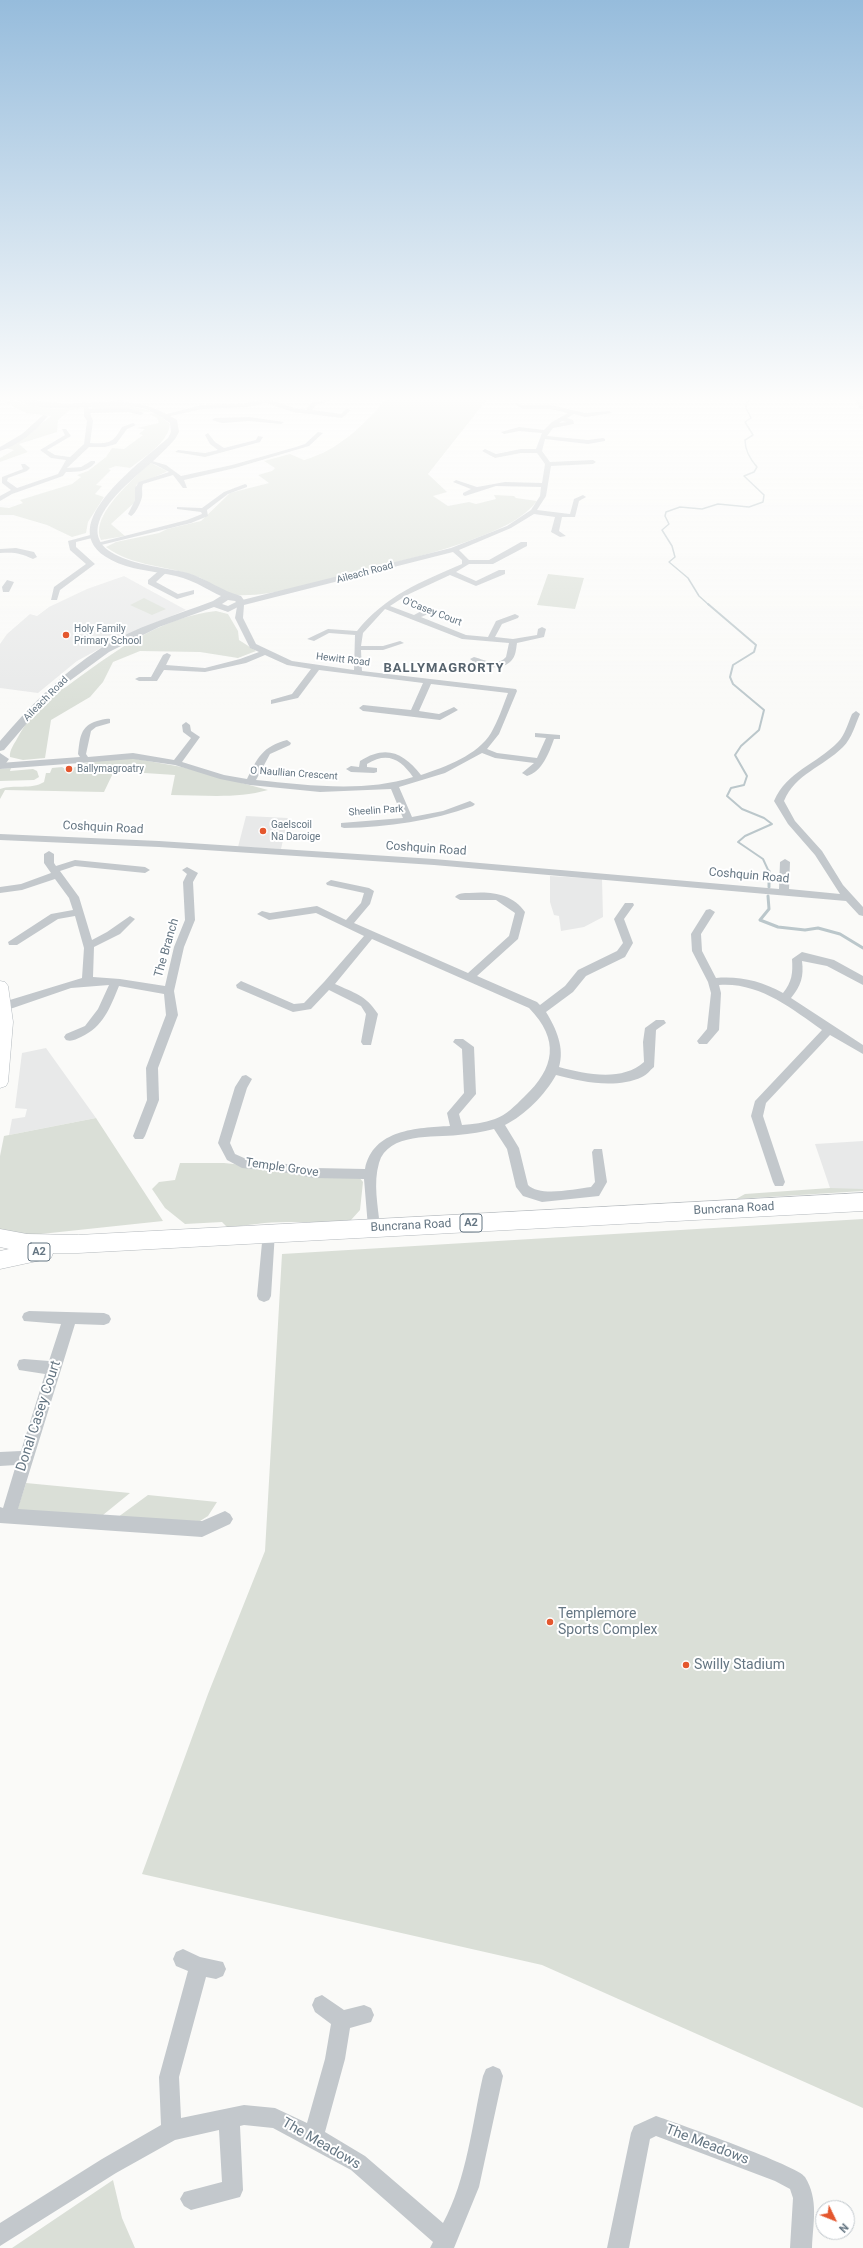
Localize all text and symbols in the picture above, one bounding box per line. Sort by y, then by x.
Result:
street label: Aileach Road [335,560,395,586]
street label: O'Casey Court [401,595,463,629]
place label: Holy Family Primary School [74,623,142,646]
marker: Holy Family Primary School [61,630,71,640]
street label: Hewitt Road [315,651,371,669]
district label: BALLYMAGRORTY [384,661,504,677]
street label: Aileach Road [21,674,71,724]
place label: Ballymagroatry [77,763,144,775]
marker: Ballymagroatry [64,764,74,774]
street label: O Naullian Crescent [250,765,338,783]
street label: Sheelin Park [348,803,404,819]
street label: Coshquin Road [62,819,144,837]
place label: Gaelscoil Na Daroige [271,819,320,842]
marker: Gaelscoil Na Daroige [258,826,268,836]
street label: Coshquin Road [385,839,467,859]
street label: Coshquin Road [708,865,790,887]
street label: The Branch [152,917,182,979]
street label: Temple Grove [245,1156,319,1180]
street label: Buncrana Road [693,1200,775,1218]
road number: A2 [460,1214,482,1232]
street label: Buncrana Road [370,1217,452,1235]
road number: A2 [28,1243,50,1261]
street label: Donal Casey Court [13,1359,65,1473]
place label: Templemore Sports Complex [558,1606,658,1638]
marker: Templemore Sports Complex [545,1617,555,1627]
place label: Swilly Stadium [694,1657,785,1673]
marker: Swilly Stadium [681,1660,691,1670]
street label: The Meadows [279,2115,363,2173]
street label: The Meadows [663,2121,751,2169]
north arrow [815,2200,855,2240]
text: N [836,2221,851,2235]

